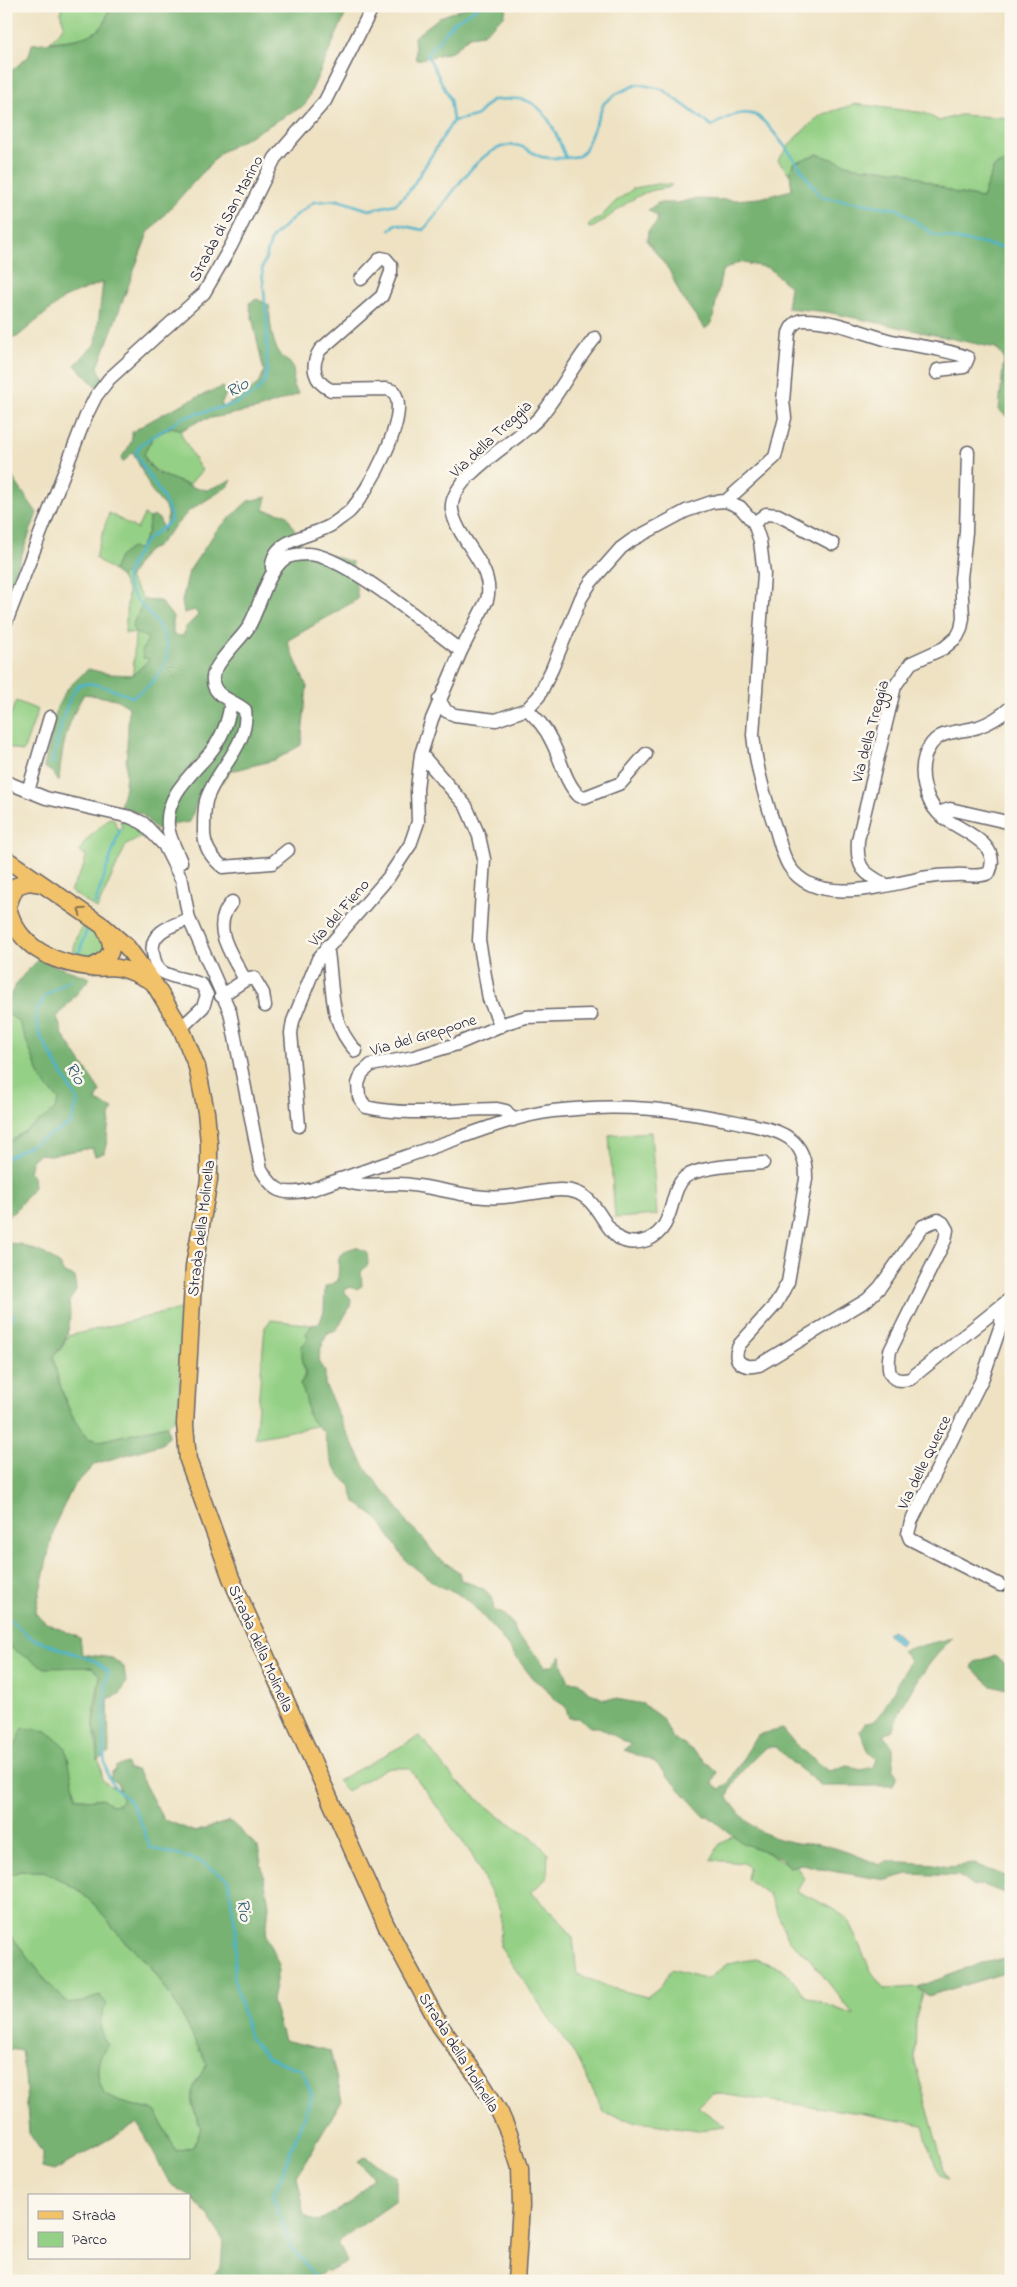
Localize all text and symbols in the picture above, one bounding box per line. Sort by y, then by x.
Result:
street label: Strada di San Marino [183,152,270,286]
water label: Rio [222,372,255,406]
street label: Via della Treggia [444,395,538,485]
street label: Via della Treggia [845,678,896,786]
street label: Via del Fieno [302,874,376,953]
one-way arrow [77,908,87,917]
street label: Via del Greppone [367,1008,480,1064]
water label: Rio [57,1058,92,1091]
street label: Strada della Molinella [182,1159,222,1298]
street label: Via delle Querce [891,1411,958,1515]
street label: Strada della Molinella [221,1581,299,1716]
water label: Rio [229,1897,258,1924]
street label: Strada della Molinella [412,1989,505,2118]
legend [28,2194,190,2260]
text: Strada [72,2205,116,2227]
text: Parco [72,2229,107,2251]

